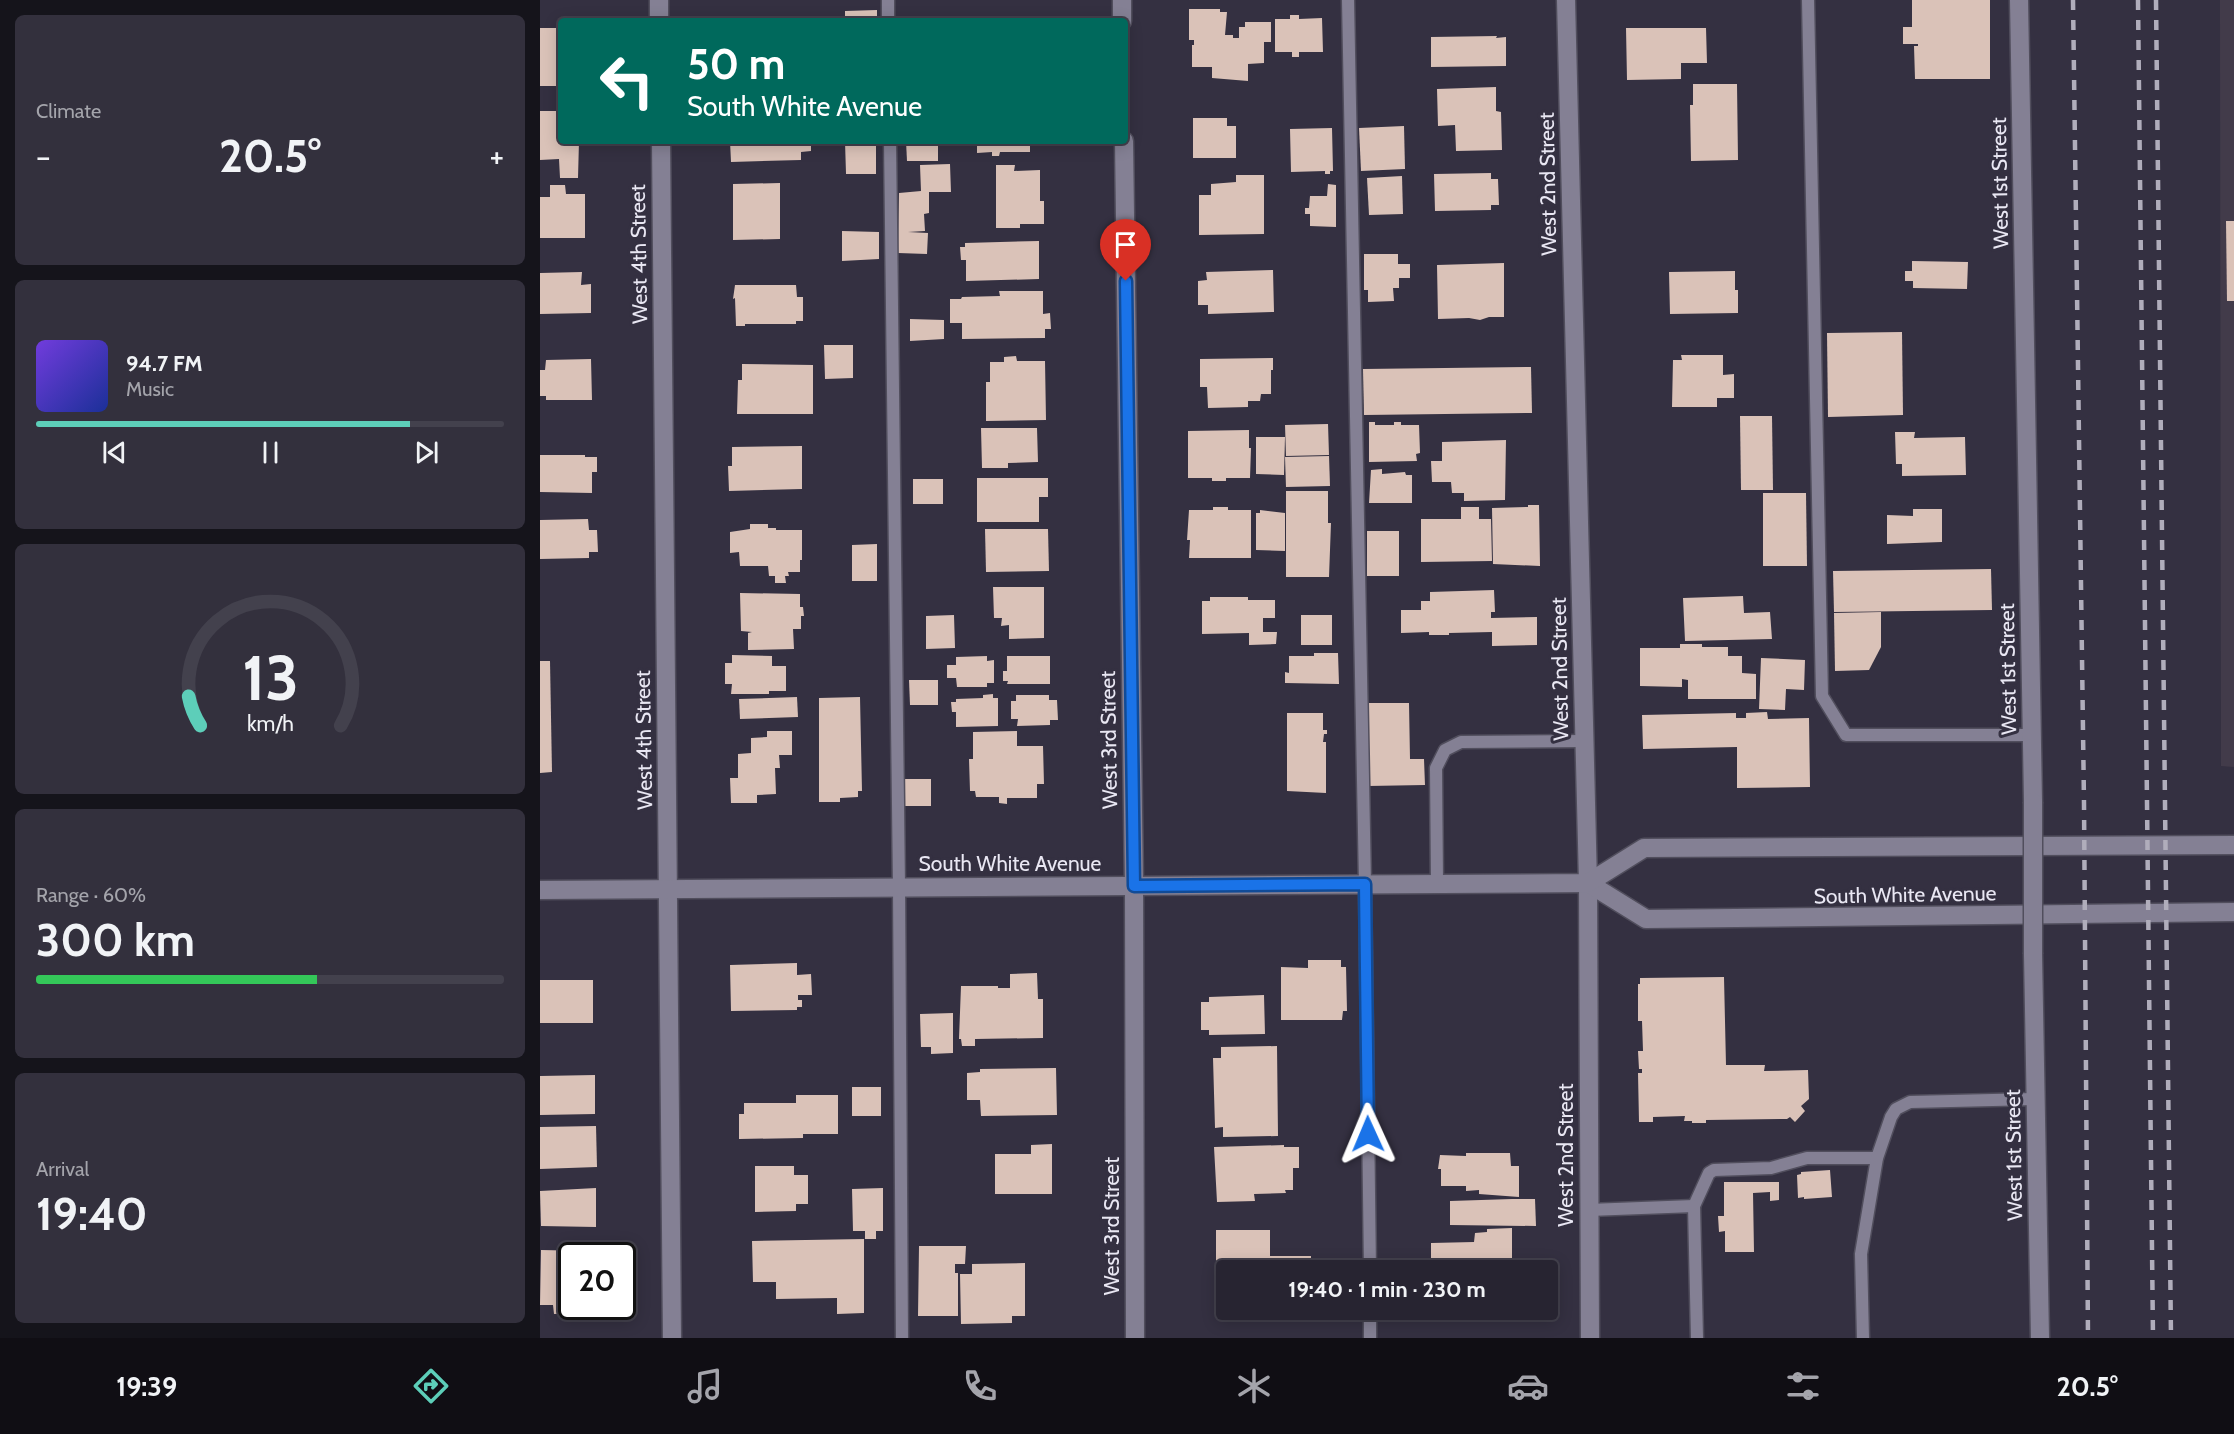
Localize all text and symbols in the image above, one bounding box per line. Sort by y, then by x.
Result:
text: 50 m [687,38,785,90]
icon: left [588,42,666,120]
text: South White Avenue [687,90,922,123]
text: Climate [36,99,101,123]
street label: West 2nd Street [1534,112,1561,256]
street label: West 1st Street [1986,117,2013,249]
text: 20.5° [219,129,321,183]
text: − [36,136,51,176]
text: + [489,136,504,176]
street label: West 4th Street [625,184,652,324]
pin [1100,219,1151,281]
icon: arrive [1109,228,1142,261]
text: 94.7 FM [126,350,203,377]
text: Music [126,377,174,401]
icon: previous [98,436,131,469]
icon: pause [254,436,287,469]
icon: next [410,436,443,469]
street label: West 2nd Street [1546,597,1573,741]
street label: West 1st Street [1994,603,2021,735]
text: 13 [242,640,298,716]
street label: West 4th Street [630,670,657,810]
street label: West 3rd Street [1095,671,1122,809]
text: km/h [247,710,293,736]
street label: South White Avenue [919,851,1102,876]
street label: South White Avenue [1813,880,1997,909]
text: Range · 60% [36,883,146,907]
text: 300 km [36,913,195,967]
street label: West 2nd Street [1553,1083,1578,1227]
street label: West 1st Street [2000,1089,2027,1221]
position arrow [1336,1102,1400,1166]
text: Arrival [36,1157,89,1181]
street label: West 3rd Street [1099,1157,1124,1295]
text: 19:40 [36,1187,148,1241]
speed limit sign: 20 [558,1242,636,1320]
text: 19:40 · 1 min · 230 m [1288,1276,1486,1303]
icon: directions [410,1365,452,1407]
icon: music [684,1365,726,1407]
icon: phone [959,1365,1001,1407]
icon: climate [1233,1365,1275,1407]
icon: car [1507,1365,1549,1407]
icon: filters [1782,1365,1824,1407]
text: 19:39 [116,1370,177,1403]
text: 20.5° [2056,1370,2118,1403]

